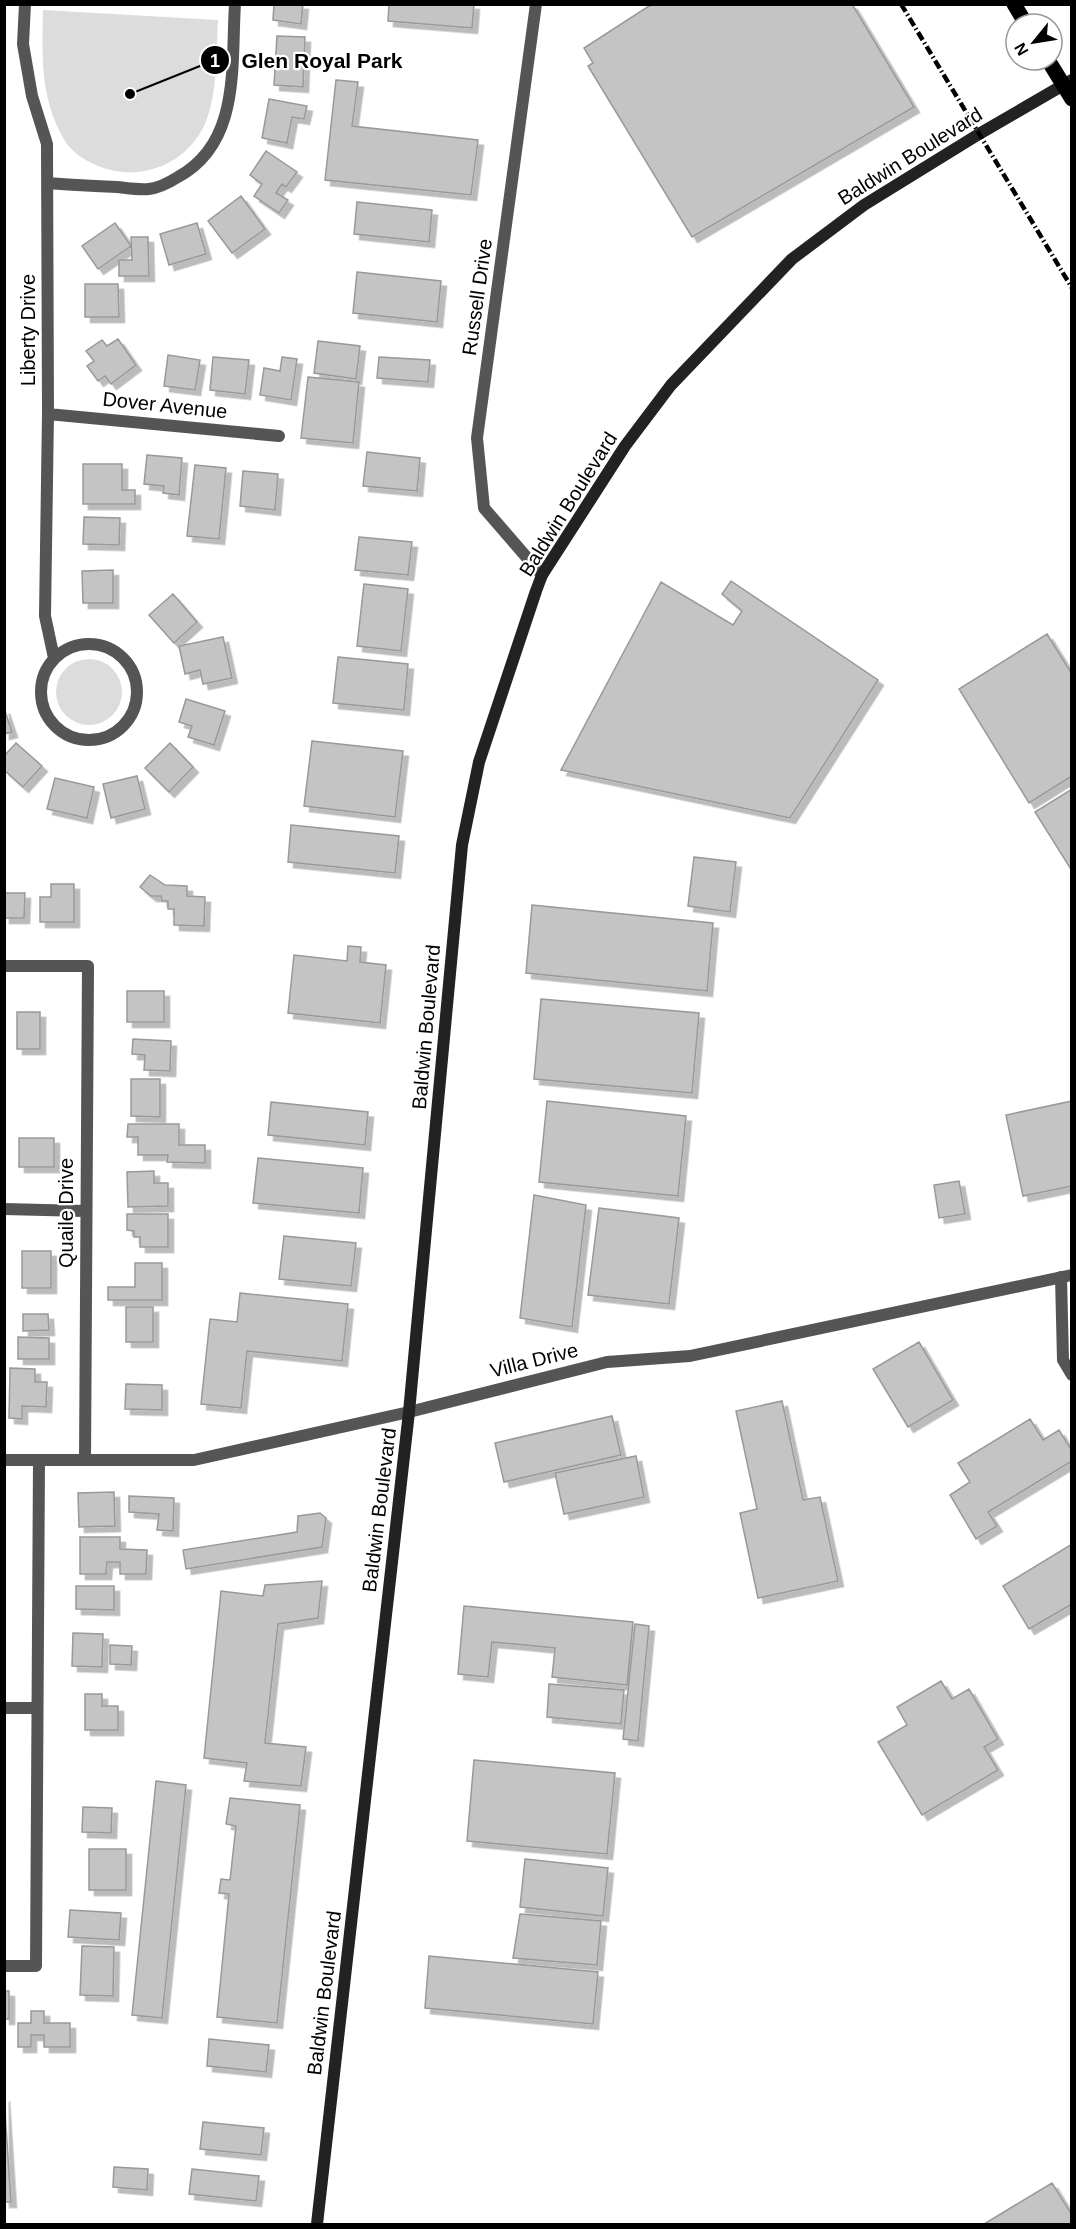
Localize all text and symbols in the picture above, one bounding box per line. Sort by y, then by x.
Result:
north arrow [1004,12,1064,72]
text: N [1011,40,1032,59]
callout: Glen Royal Park [200,41,415,80]
text: Glen Royal Park [241,49,403,72]
text: 1 [210,51,220,71]
street label: Baldwin Boulevard [834,103,986,209]
street label: Russell Drive [458,237,496,357]
street label: Liberty Drive [17,274,39,386]
street label: Dover Avenue [102,388,228,422]
street label: Baldwin Boulevard [515,428,621,580]
street label: Baldwin Boulevard [408,944,444,1110]
street label: Quaile Drive [55,1158,77,1268]
street label: Villa Drive [488,1338,580,1382]
street label: Baldwin Boulevard [358,1426,400,1594]
street label: Baldwin Boulevard [303,1909,345,2077]

